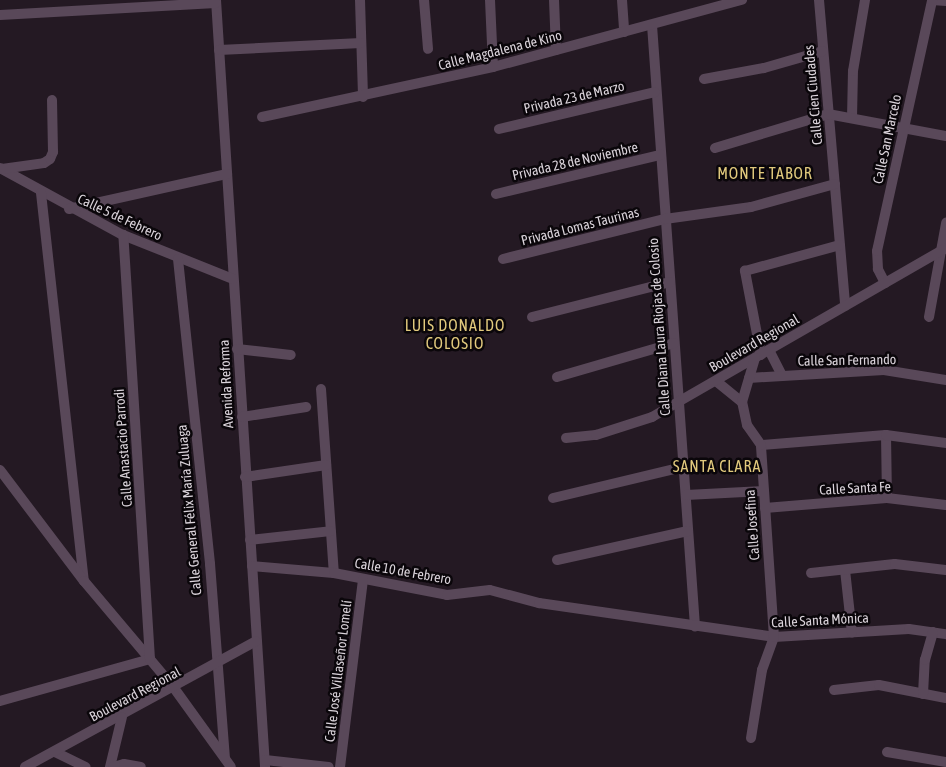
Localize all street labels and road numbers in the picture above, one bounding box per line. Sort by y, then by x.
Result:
street label: Calle Magdalena de Kino [437,27,563,73]
street label: Calle Cien Ciudades [800,44,826,146]
street label: Privada 23 de Marzo [522,77,626,117]
street label: Calle San Marcelo [869,93,905,185]
street label: Privada 28 de Noviembre [510,138,640,184]
street label: Calle 5 de Febrero [75,190,165,244]
street label: Privada Lomas Taurinas [519,203,641,249]
street label: Calle Diana Laura Riojas de Colosio [644,238,674,416]
street label: Boulevard Regional [706,311,802,375]
street label: Avenida Reforma [215,339,237,429]
street label: Calle San Fernando [798,351,896,369]
street label: Calle Anastacio Parrodi [110,388,136,508]
street label: Calle General Félix María Zuluaga [173,424,205,596]
street label: Calle Santa Fe [819,478,891,498]
street label: Calle Josefina [741,489,763,561]
street label: Calle 10 de Febrero [353,554,453,588]
street label: Calle José Villaseñor Lomelí [321,599,355,743]
street label: Calle Santa Mónica [771,609,869,631]
street label: Boulevard Regional [87,663,183,725]

